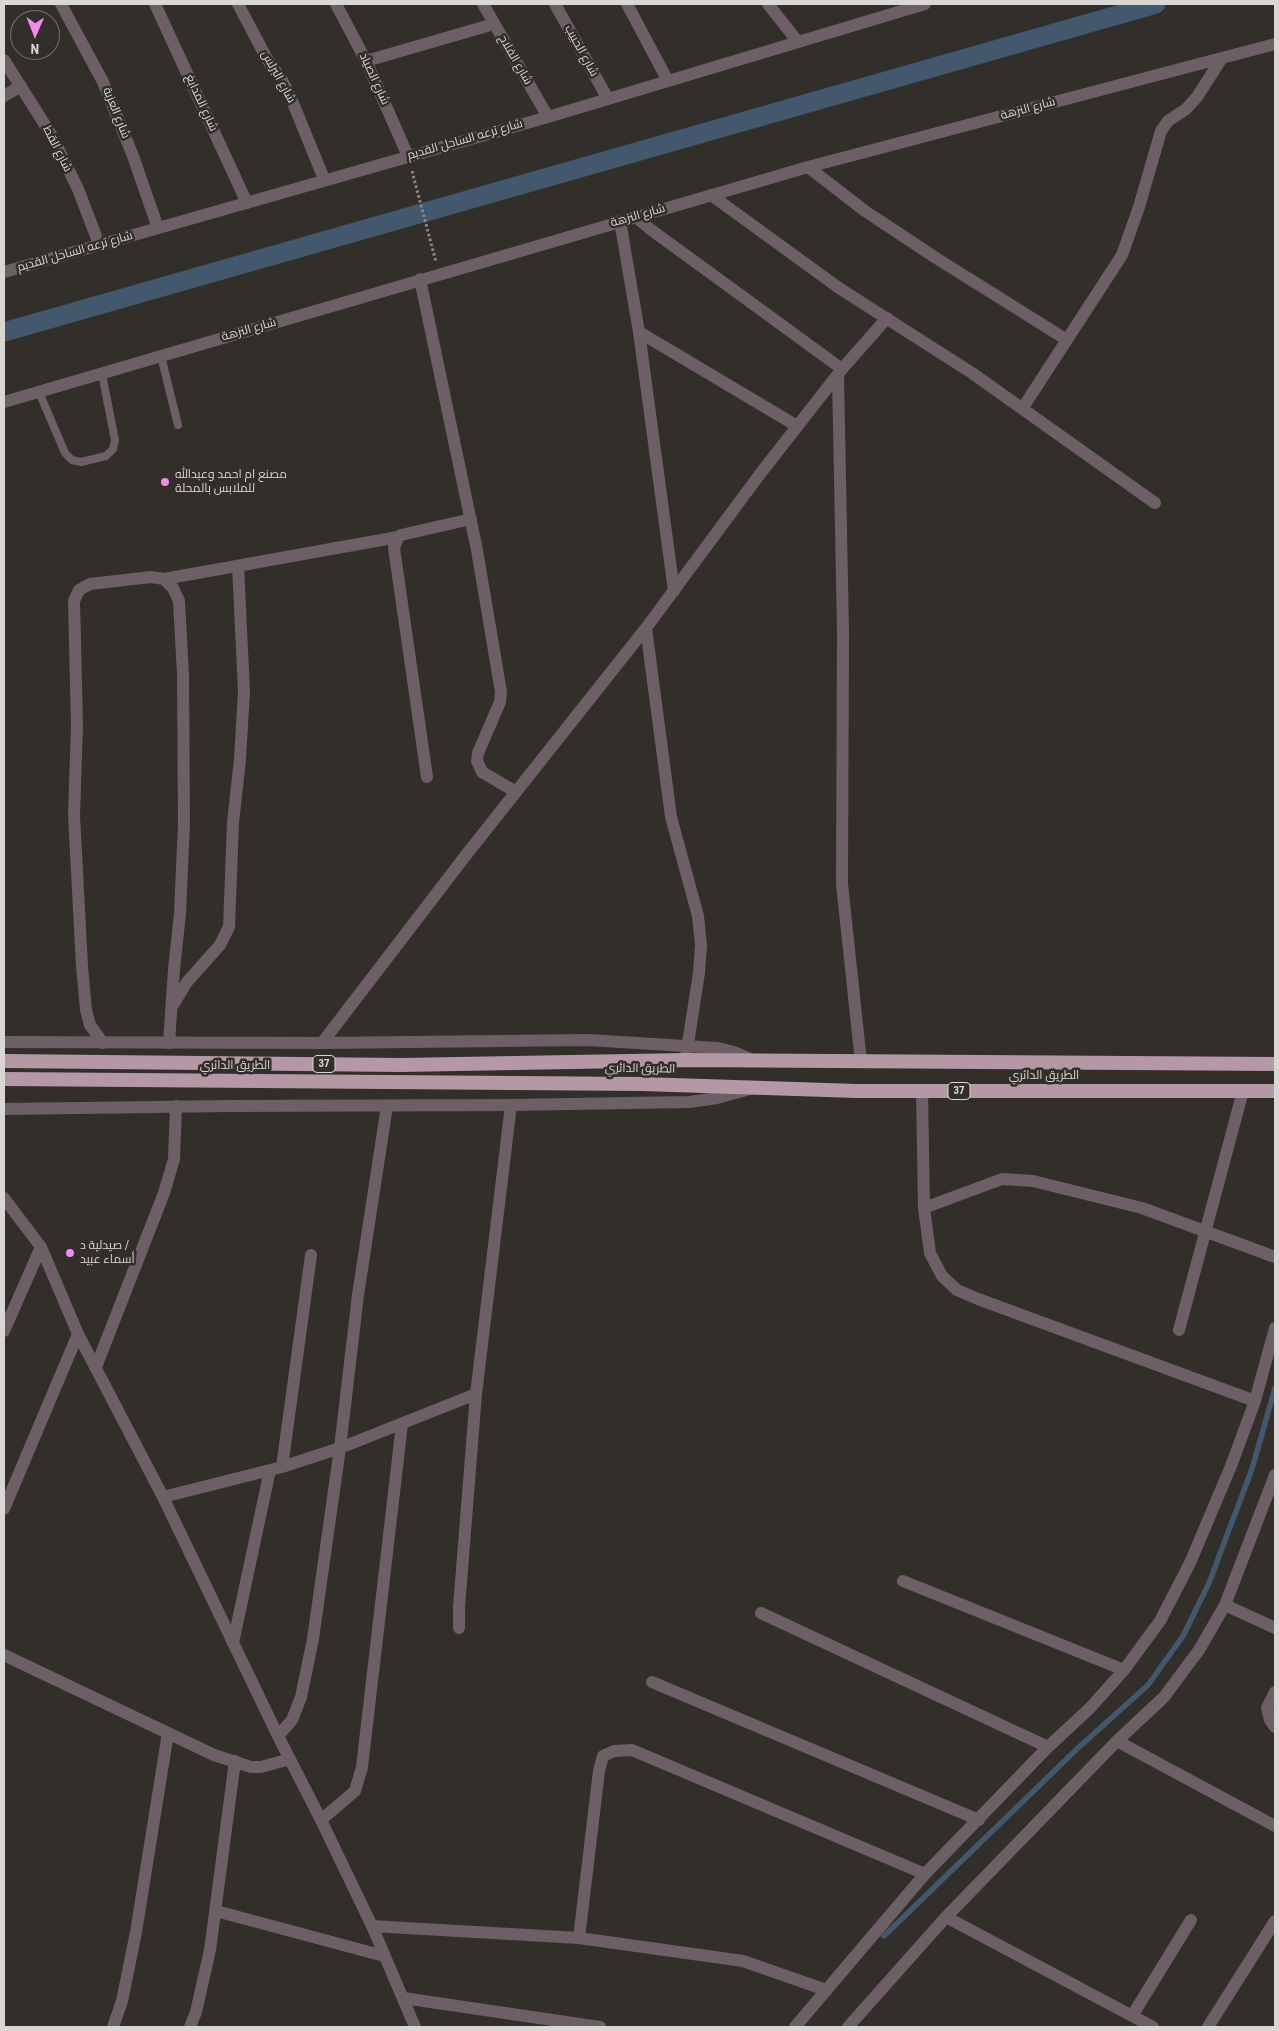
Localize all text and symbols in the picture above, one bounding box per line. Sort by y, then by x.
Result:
north arrow [10,10,60,60]
street label: شارع الحبيب [561,23,601,79]
street label: شارع الفلاح [495,32,535,88]
text: N [30,41,39,57]
street label: شارع البرلس [258,48,298,106]
street label: شارع الصياد [356,51,392,107]
street label: شارع المدابغ [182,72,220,134]
street label: شارع العزبة [99,85,133,141]
street label: شارع النزهة [999,95,1057,123]
street label: شارع ترعه الساحل القديم [406,117,524,163]
street label: شارع القط [39,124,75,174]
street label: شارع النزهة [609,201,667,231]
street label: شارع ترعه الساحل القديم [16,229,134,275]
street label: شارع النزهة [220,315,278,345]
place label: مصنع ام احمد وعبدالله للملابس بالمحلة [175,468,287,496]
marker: مصنع ام احمد وعبدالله للملابس بالمحلة [159,476,171,488]
road number: 37 [313,1056,335,1072]
street label: الطريق الدائري [200,1059,270,1073]
street label: الطريق الدائري [605,1061,675,1077]
street label: الطريق الدائري [1009,1069,1079,1083]
road number: 37 [948,1082,970,1100]
place label: صيدلية د / أسماء عبيد [80,1239,135,1267]
marker: صيدلية د / أسماء عبيد [64,1247,76,1259]

